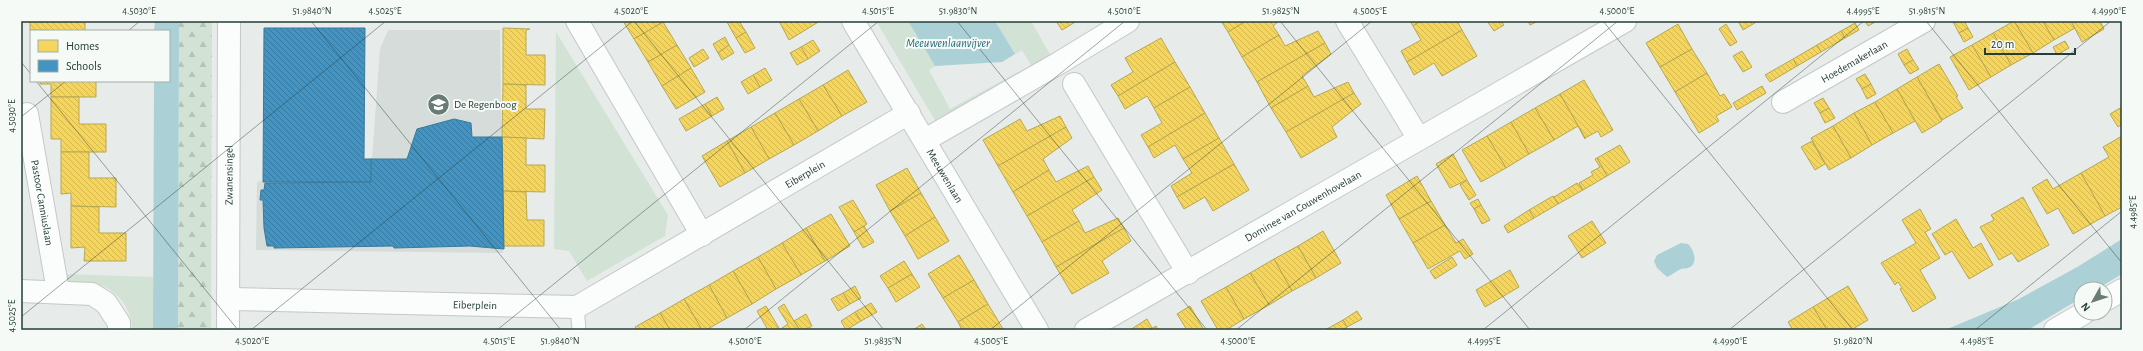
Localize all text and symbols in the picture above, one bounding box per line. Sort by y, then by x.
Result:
text: 4.5030°E [122,6,156,16]
text: 51.9840°N [292,6,332,16]
text: 4.5025°E [368,6,402,16]
text: 4.5020°E [614,6,648,16]
text: 4.5015°E [862,6,894,16]
text: 51.9830°N [939,6,977,16]
text: 4.5010°E [1107,6,1141,16]
text: 51.9825°N [1262,6,1300,16]
text: 4.5005°E [1353,6,1387,16]
text: 4.5000°E [1600,6,1635,16]
text: 4.4995°E [1846,6,1880,16]
text: 51.9815°N [1909,6,1945,16]
text: 4.4990°E [2092,6,2126,16]
legend [30,30,170,82]
scale bar [1985,30,2075,56]
water label: Meeuwenlaanvijver [906,37,991,50]
street label: Hoedemakerlaan [1819,38,1889,84]
text: 20 m [1991,38,2014,50]
text: Homes [66,40,99,52]
text: Schools [66,60,101,72]
school or university icon: De Regenboog [426,91,452,117]
text: 4.5030°E [7,99,17,133]
place label: De Regenboog [454,99,517,110]
street label: Zwanensingel [223,145,234,205]
street label: Meeuwenlaan [925,147,965,205]
street label: Eiberplein [783,158,827,190]
street label: Pastoor Canniuslaan [30,159,55,246]
street label: Dominee van Couwenhovelaan [1243,168,1363,243]
text: 4.4985°E [2128,195,2138,229]
north arrow [2073,281,2113,321]
text: 4.5025°E [7,299,17,333]
street label: Eiberplein [453,299,497,311]
text: N [2079,301,2092,313]
text: 4.5020°E [235,336,269,346]
text: 4.5015°E [483,336,515,346]
text: 51.9840°N [540,336,580,346]
text: 4.5010°E [728,336,762,346]
text: 51.9835°N [864,336,902,346]
text: 4.5005°E [974,336,1008,346]
text: 4.5000°E [1221,336,1256,346]
text: 4.4995°E [1467,336,1501,346]
text: 4.4990°E [1713,336,1747,346]
text: 51.9820°N [1834,336,1872,346]
text: 4.4985°E [1960,336,1994,346]

